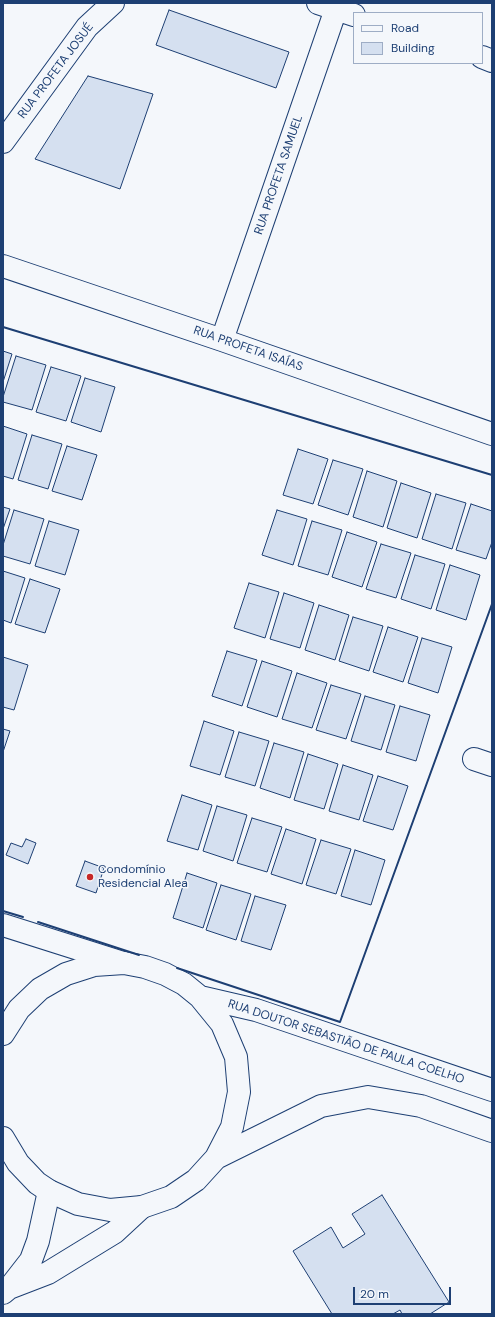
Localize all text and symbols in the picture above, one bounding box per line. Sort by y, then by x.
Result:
legend [353,12,483,64]
street label: RUA PROFETA JOSUÉ [15,20,97,122]
text: Road [391,20,419,36]
text: Building [391,40,435,56]
street label: RUA PROFETA SAMUEL [252,113,306,237]
street label: RUA PROFETA ISAÍAS [191,324,305,374]
place label: Condomínio Residencial Alea [98,863,188,891]
marker: Condomínio Residencial Alea [85,872,95,882]
street label: RUA DOUTOR SEBASTIÃO DE PAULA COELHO [226,997,466,1087]
scale bar [355,1279,453,1305]
text: 20 m [360,1286,389,1302]

